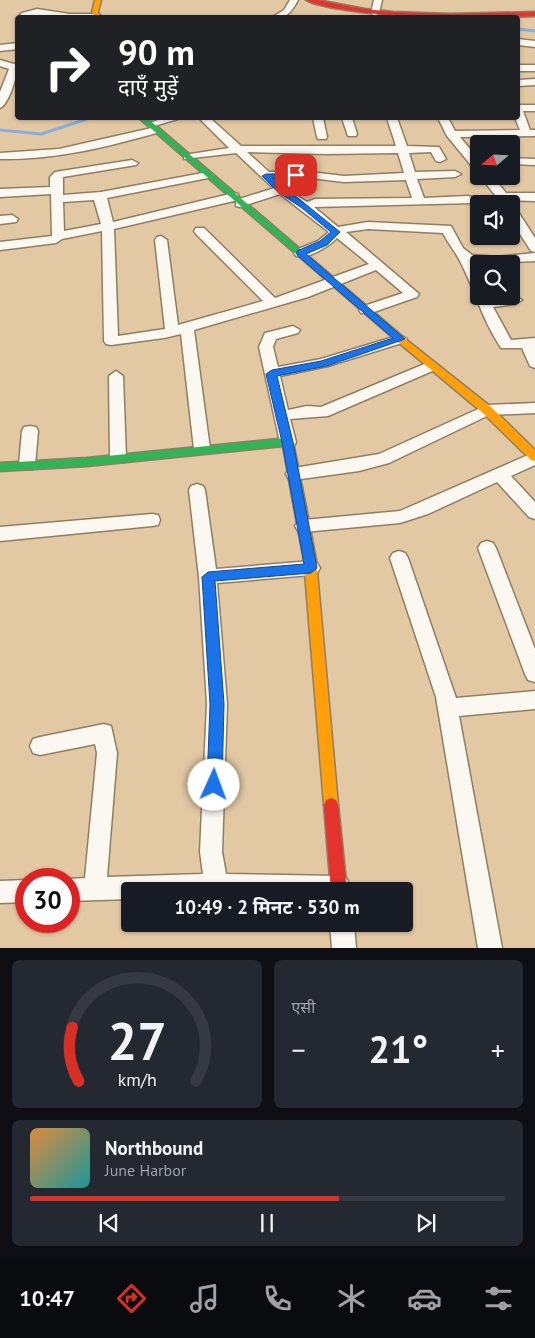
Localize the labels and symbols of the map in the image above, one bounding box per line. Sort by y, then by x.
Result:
north arrow [470,135,520,185]
pin [275,154,317,196]
position arrow [187,758,239,810]
speed limit sign: 30 [15,868,80,933]

